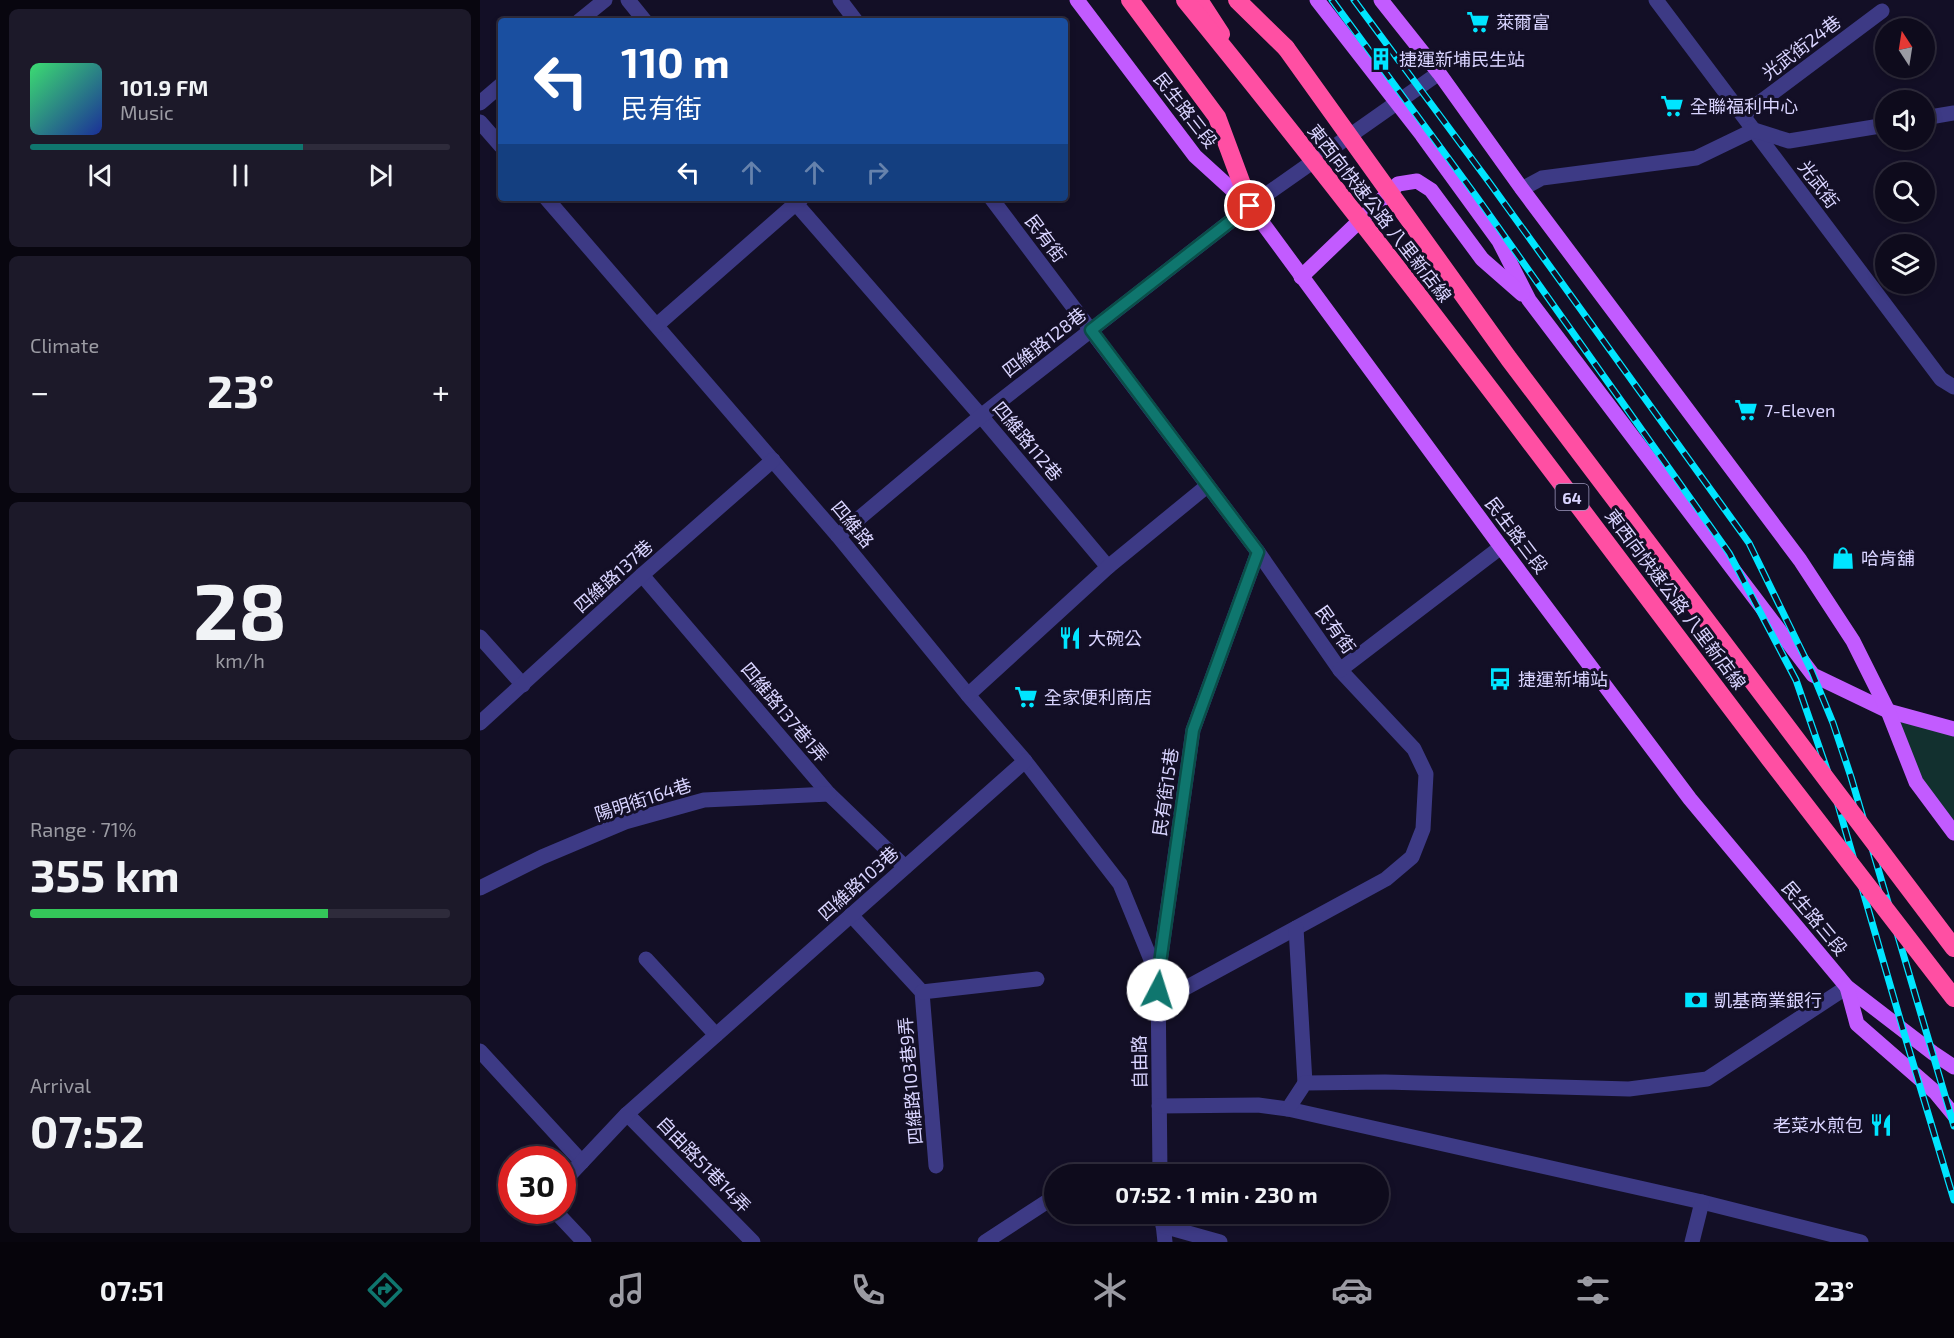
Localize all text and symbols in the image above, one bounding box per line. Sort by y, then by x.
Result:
supermarket icon: 萊爾富 [1465,9,1491,35]
street label: 光武街24巷 [1757,10,1845,84]
place label: 萊爾富 [1496,11,1550,33]
north arrow [1875,18,1935,78]
map controls [1875,18,1935,294]
text: 110 m [621,36,730,86]
icon: left [522,42,600,120]
building icon: 捷運新埔民生站 [1368,46,1394,72]
place label: 捷運新埔民生站 [1399,48,1525,70]
street label: 民生路三段 [1150,68,1222,152]
text: 101.9 FM [120,74,208,100]
button: sound [1875,90,1935,150]
text: 民有街 [621,91,702,123]
supermarket icon: 全聯福利中心 [1659,93,1685,119]
place label: 全聯福利中心 [1690,95,1798,117]
text: Music [120,100,174,124]
street label: 東西向快速公路 八里新店線 [1304,120,1456,306]
icon: left [672,156,705,189]
icon: ahead [735,156,768,189]
icon: ahead [798,156,831,189]
icon: right [861,156,894,189]
street label: 光武街 [1794,156,1844,212]
icon: previous [84,159,117,192]
icon: pause [224,159,257,192]
icon: next [364,159,397,192]
button: search [1875,162,1935,222]
pin [1224,180,1275,231]
icon: arrive [1233,189,1266,222]
street label: 民有街 [1021,210,1071,266]
button: layers [1875,234,1935,294]
street label: 四維路128巷 [998,302,1090,382]
text: Climate [30,333,99,357]
text: 23° [207,363,274,417]
text: − [30,371,49,411]
text: + [432,371,450,411]
street label: 四維路112巷 [989,397,1067,485]
supermarket icon: 7-Eleven [1733,397,1759,423]
place label: 7-Eleven [1764,399,1836,421]
road number: 64 [1556,484,1588,510]
street label: 民生路三段 [1481,492,1553,578]
street label: 四維路 [827,496,879,552]
street label: 東西向快速公路 八里新店線 [1601,505,1751,693]
street label: 四維路137巷 [569,535,657,617]
shop icon: 哈肯舖 [1830,545,1856,571]
place label: 哈肯舖 [1861,547,1915,569]
text: 28 [193,562,287,656]
street label: 民有街 [1312,601,1360,657]
restaurant icon: 大碗公 [1057,625,1083,651]
place label: 大碗公 [1088,627,1142,649]
text: km/h [215,648,265,672]
street label: 四維路137巷1弄 [737,658,833,766]
bus stop icon: 捷運新埔站 [1487,666,1513,692]
place label: 捷運新埔站 [1518,668,1608,690]
supermarket icon: 全家便利商店 [1013,684,1039,710]
place label: 全家便利商店 [1044,686,1152,708]
street label: 民有街15巷 [1148,746,1182,838]
street label: 陽明街164巷 [592,773,694,825]
text: Range · 71% [30,817,137,841]
street label: 四維路103巷 [813,841,903,925]
text: 355 km [30,847,180,901]
street label: 民生路三段 [1778,876,1852,960]
position arrow [1126,958,1190,1022]
bank icon: 凱基商業銀行 [1683,987,1709,1013]
place label: 凱基商業銀行 [1714,989,1822,1011]
street label: 四維路103巷9弄 [893,1016,927,1146]
street label: 自由路 [1128,1035,1150,1089]
text: Arrival [30,1073,91,1097]
text: 07:52 [30,1103,145,1157]
street label: 自由路51巷14弄 [653,1111,755,1217]
restaurant icon: 老菜水煎包 [1868,1112,1894,1138]
place label: 老菜水煎包 [1773,1114,1863,1136]
speed limit sign: 30 [498,1146,576,1224]
text: 07:52 · 1 min · 230 m [1115,1181,1318,1207]
icon: directions [364,1269,406,1311]
icon: music [606,1269,648,1311]
icon: phone [847,1269,889,1311]
icon: climate [1089,1269,1131,1311]
icon: car [1331,1269,1373,1311]
icon: filters [1572,1269,1614,1311]
text: 07:51 [100,1274,165,1306]
text: 23° [1814,1274,1854,1306]

